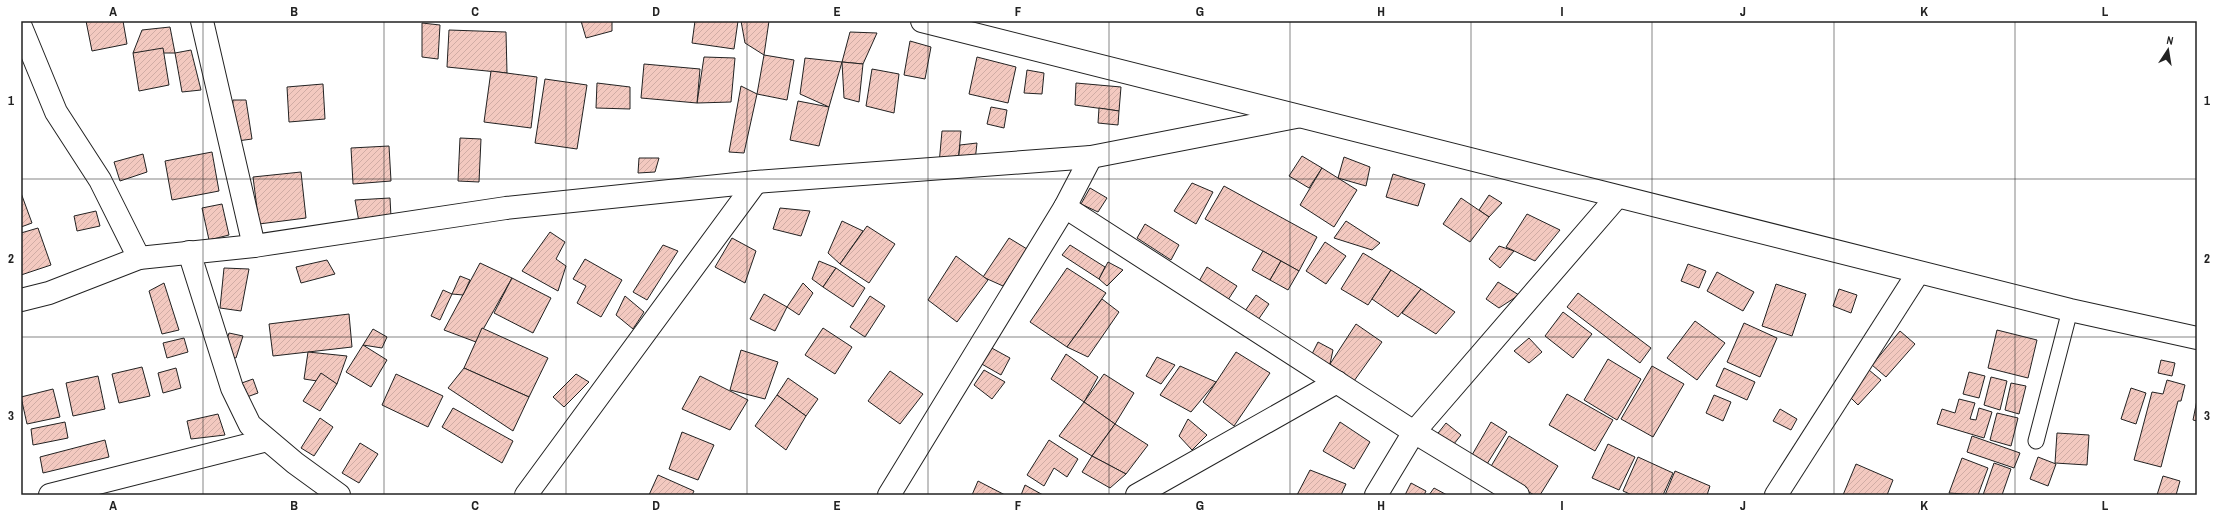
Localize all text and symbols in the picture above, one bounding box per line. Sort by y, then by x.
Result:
text: A [109,3,117,20]
text: B [290,3,298,20]
text: C [471,3,479,20]
text: D [652,3,660,20]
text: E [833,3,841,20]
text: F [1015,3,1022,20]
text: G [1196,3,1204,20]
text: H [1377,3,1385,20]
text: I [1561,3,1564,20]
text: J [1740,3,1746,20]
text: K [1920,3,1928,20]
text: L [2102,3,2109,20]
north arrow [2148,30,2188,70]
text: N [2165,33,2175,48]
text: 1 [8,92,14,109]
text: 1 [2204,92,2210,109]
text: 2 [8,250,14,267]
text: 2 [2204,250,2210,267]
text: 3 [8,407,14,424]
text: 3 [2204,407,2210,424]
text: A [109,497,117,514]
text: B [290,497,298,514]
text: C [471,497,479,514]
text: D [652,497,660,514]
text: E [833,497,841,514]
text: F [1015,497,1022,514]
text: G [1196,497,1204,514]
text: H [1377,497,1385,514]
text: I [1561,497,1564,514]
text: J [1740,497,1746,514]
text: K [1920,497,1928,514]
text: L [2102,497,2109,514]

